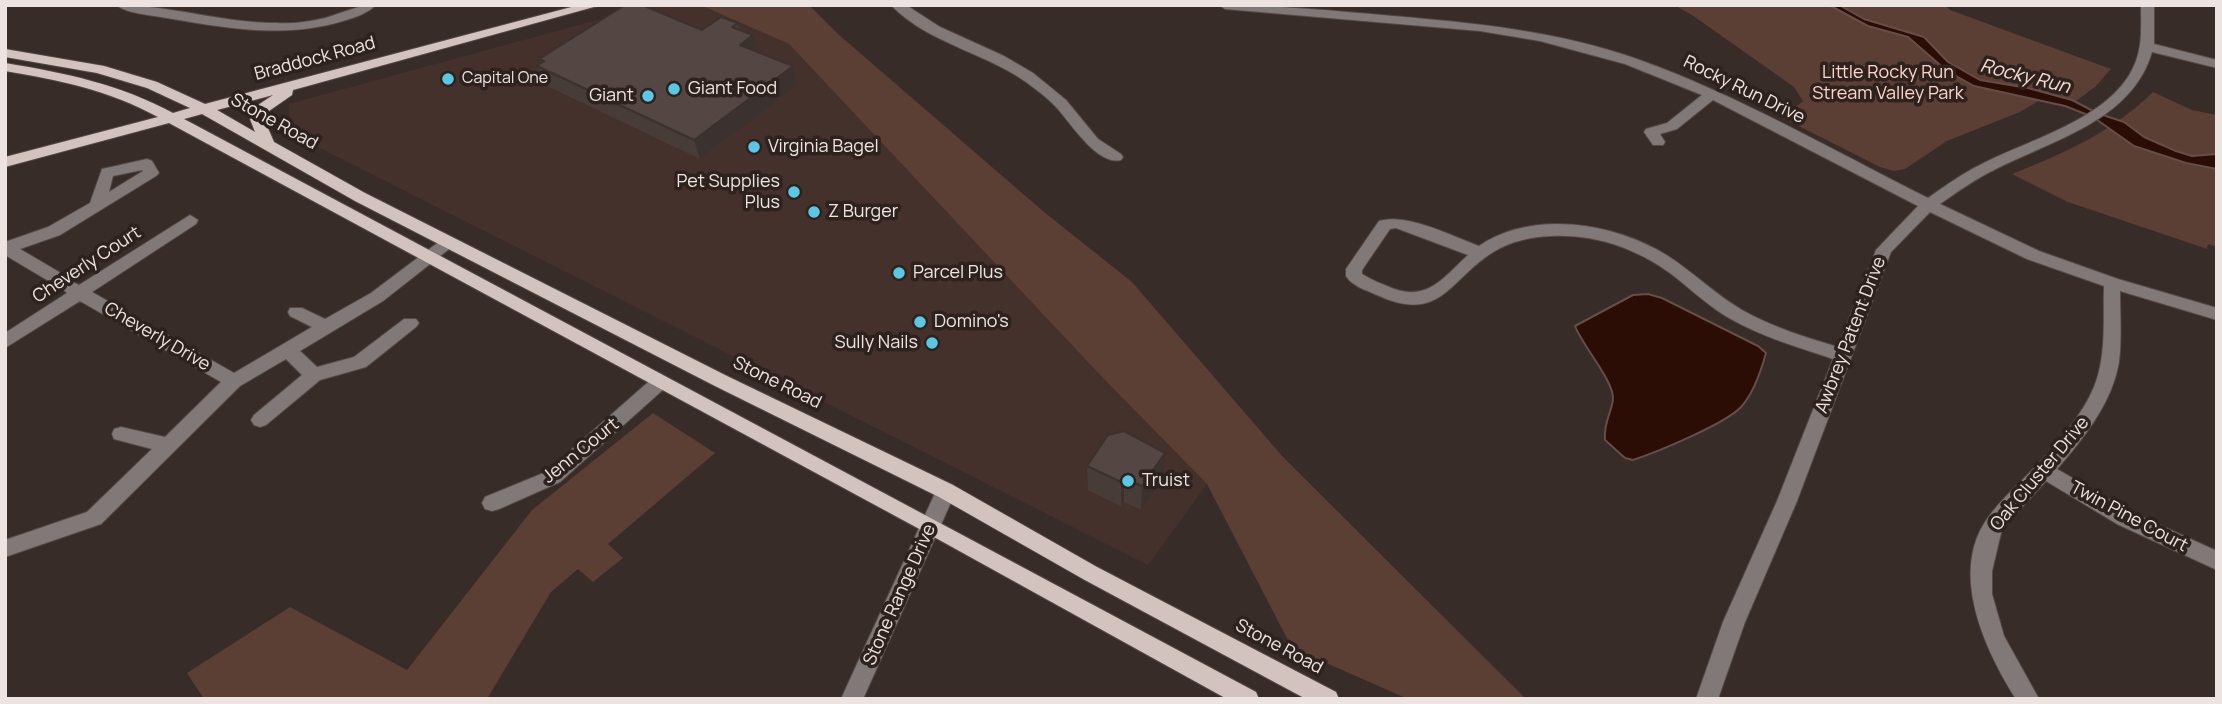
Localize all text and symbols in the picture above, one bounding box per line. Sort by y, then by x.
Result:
street label: Braddock Road [252,32,378,86]
street label: Rocky Run Drive [1680,51,1808,129]
water label: Rocky Run [1978,55,2072,99]
park label: Little Rocky Run Stream Valley Park [1812,62,1964,104]
place label: Capital One [462,69,548,89]
marker: Capital One [440,71,456,87]
place label: Giant Food [688,78,777,100]
marker: Giant Food [666,81,682,97]
place label: Giant [589,85,634,107]
marker: Giant [640,88,656,104]
street label: Stone Road [227,89,321,155]
place label: Virginia Bagel [768,136,879,158]
marker: Virginia Bagel [746,139,762,155]
place label: Pet Supplies Plus [676,171,780,214]
marker: Pet Supplies Plus [786,184,802,200]
place label: Z Burger [828,201,898,223]
marker: Z Burger [806,204,822,220]
street label: Cheverly Court [29,222,145,308]
street label: Awbrey Patent Drive [1811,254,1891,416]
place label: Parcel Plus [913,262,1003,284]
marker: Parcel Plus [891,265,907,281]
street label: Cheverly Drive [100,298,214,376]
place label: Domino's [934,311,1009,333]
marker: Domino's [912,314,928,330]
place label: Sully Nails [835,332,918,354]
marker: Sully Nails [924,335,940,351]
street label: Stone Road [729,352,825,414]
street label: Oak Cluster Drive [1986,413,2094,535]
street label: Jenn Court [539,414,623,488]
place label: Truist [1142,470,1190,492]
marker: Truist [1120,473,1136,489]
street label: Twin Pine Court [2067,477,2191,557]
street label: Stone Range Drive [859,521,941,669]
street label: Stone Road [1232,615,1326,679]

